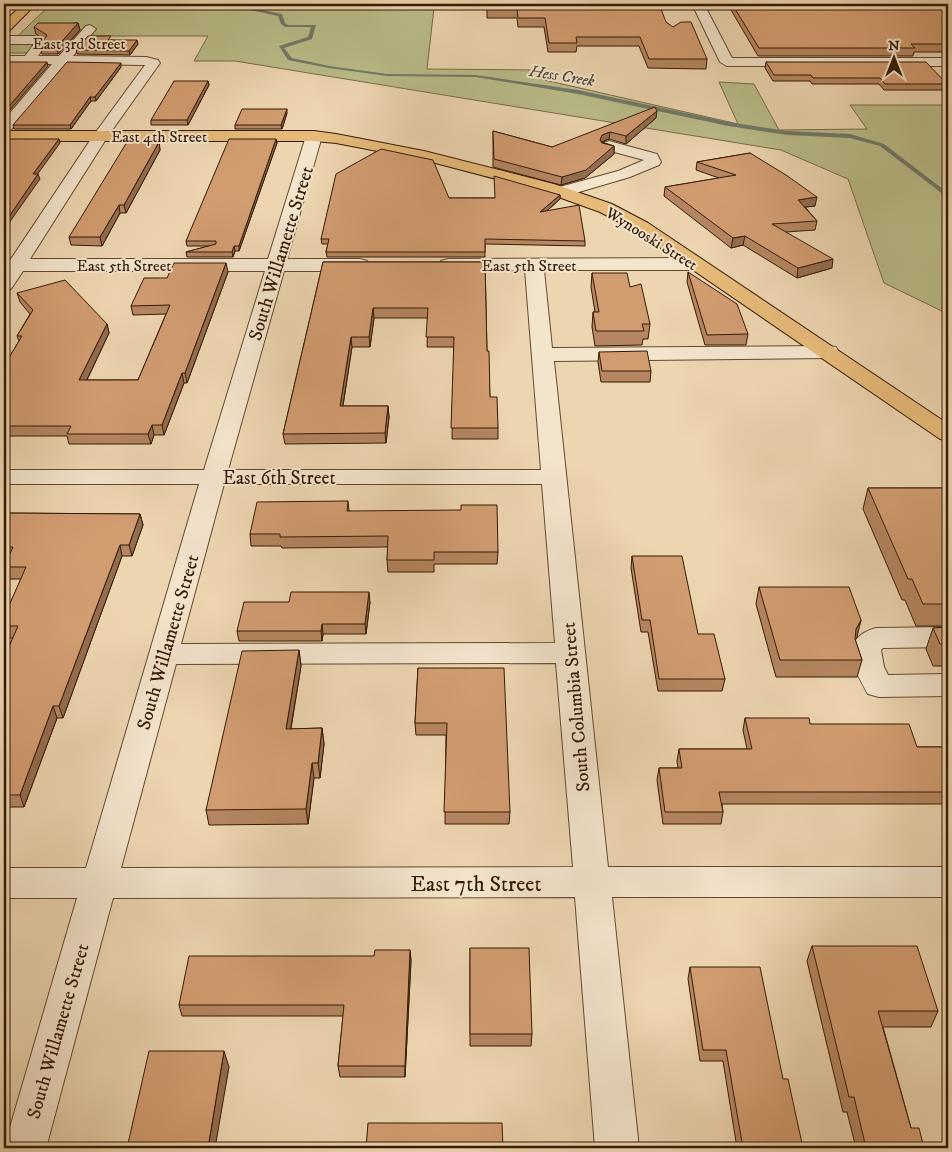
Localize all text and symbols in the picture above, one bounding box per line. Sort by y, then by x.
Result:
north arrow [870,32,920,82]
street label: East 3rd Street [32,34,126,54]
text: N [888,37,900,55]
water label: Hess Creek [527,61,596,91]
street label: East 4th Street [111,127,207,147]
street label: South Willamette Street [244,163,319,344]
street label: Wynooski Street [601,202,701,275]
street label: East 5th Street [77,256,171,276]
street label: East 5th Street [482,256,576,276]
street label: East 6th Street [223,467,335,490]
street label: South Willamette Street [132,552,204,733]
street label: South Columbia Street [558,621,595,793]
street label: East 7th Street [411,871,541,898]
street label: South Willamette Street [22,941,94,1122]

